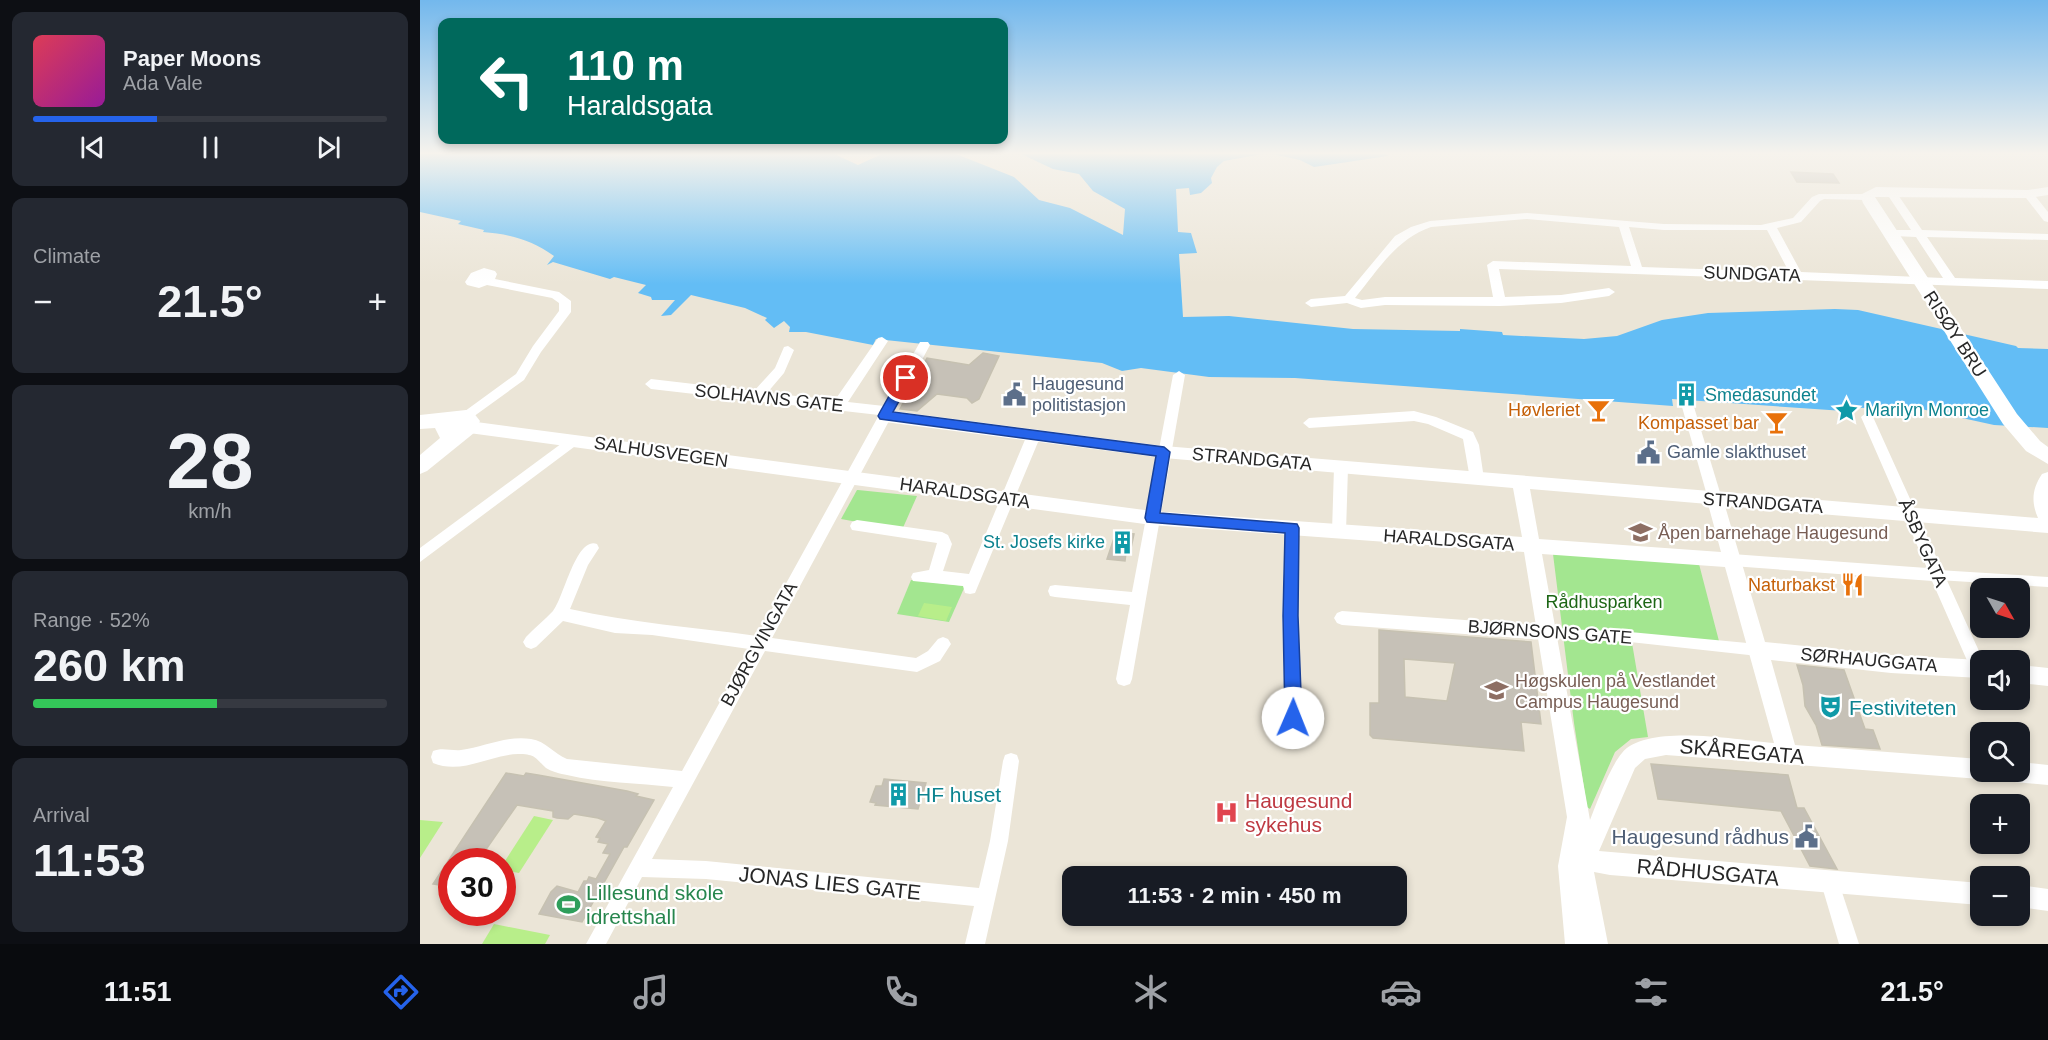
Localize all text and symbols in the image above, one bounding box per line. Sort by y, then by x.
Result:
icon: left [468,42,546,120]
text: 110 m [567,42,684,89]
text: Paper Moons [123,46,261,71]
text: Ada Vale [123,72,203,94]
text: Haraldsgata [567,91,713,121]
icon: previous [76,131,109,164]
icon: pause [194,131,227,164]
icon: next [312,131,345,164]
text: Climate [33,245,101,267]
street label: SUNDGATA [1703,262,1801,286]
text: 21.5° [157,276,263,327]
text: − [33,283,52,320]
text: + [368,283,387,320]
street label: RISØY BRU [1920,287,1990,381]
pin [880,352,931,403]
icon: arrive [889,361,922,394]
place label: Haugesund politistasjon [1032,374,1126,415]
street label: SOLHAVNS GATE [694,380,844,416]
public building icon: Haugesund politistasjon [1001,381,1027,407]
building icon: Smedasundet [1674,382,1700,408]
place label: Smedasundet [1705,385,1816,405]
bar icon: Høvleriet [1585,397,1611,423]
place icon: Marilyn Monroe [1834,397,1860,423]
place label: Høvleriet [1508,400,1580,420]
place label: Marilyn Monroe [1865,400,1989,420]
bar icon: Kompasset bar [1764,410,1790,436]
place label: Kompasset bar [1638,413,1759,433]
text: 28 [167,417,253,505]
street label: SALHUSVEGEN [593,433,729,471]
public building icon: Gamle slakthuset [1636,439,1662,465]
place label: Gamle slakthuset [1667,442,1806,462]
street label: STRANDGATA [1191,444,1313,474]
street label: HARALDSGATA [899,474,1031,512]
street label: STRANDGATA [1702,489,1824,517]
street label: ÅSBYGATA [1895,496,1951,590]
text: km/h [188,500,232,522]
school or university icon: Åpen barnehage Haugesund [1627,520,1653,546]
place label: Åpen barnehage Haugesund [1658,523,1888,543]
street label: HARALDSGATA [1383,525,1515,555]
building icon: St. Josefs kirke [1110,529,1136,555]
place label: St. Josefs kirke [983,532,1105,552]
restaurant icon: Naturbakst [1840,572,1866,598]
place label: Naturbakst [1748,575,1835,595]
north arrow [1970,578,2030,638]
map controls [1970,578,2030,926]
street label: BJØRGVINGATA [717,579,801,709]
park label: Rådhusparken [1545,592,1663,612]
text: Range · 52% [33,609,150,631]
street label: BJØRNSONS GATE [1467,616,1633,648]
text: 260 km [33,640,186,691]
street label: SØRHAUGGATA [1800,644,1938,676]
button: sound [1970,650,2030,710]
place label: Høgskulen på Vestlandet Campus Haugesund [1515,671,1715,712]
school or university icon: Høgskulen på Vestlandet Campus Haugesund [1484,678,1510,704]
position arrow [1261,686,1325,750]
theatre icon: Festiviteten [1818,694,1844,720]
place label: Festiviteten [1849,696,1956,719]
button: search [1970,722,2030,782]
street label: SKÅREGATA [1679,734,1805,768]
building icon: HF huset [885,781,911,807]
place label: HF huset [916,783,1001,806]
place label: Haugesund sykehus [1245,789,1352,836]
button: + [1970,794,2030,854]
hospital icon: Haugesund sykehus [1214,799,1240,825]
text: Arrival [33,804,90,826]
public building icon: Haugesund rådhus [1794,823,1820,849]
place label: Haugesund rådhus [1612,825,1789,848]
text: 11:53 [33,835,146,886]
speed limit sign: 30 [438,848,516,926]
street label: RÅDHUSGATA [1636,854,1780,890]
street label: JONAS LIES GATE [738,862,922,904]
button: − [1970,866,2030,926]
place label: Lillesund skole idrettshall [586,881,724,928]
text: 11:53 · 2 min · 450 m [1128,883,1342,908]
sports icon: Lillesund skole idrettshall [555,891,581,917]
icon: directions [380,971,422,1013]
icon: music [630,971,672,1013]
icon: phone [880,971,922,1013]
icon: climate [1130,971,1172,1013]
icon: car [1380,971,1422,1013]
icon: filters [1630,971,1672,1013]
text: 11:51 [104,977,172,1007]
text: 21.5° [1881,977,1944,1007]

